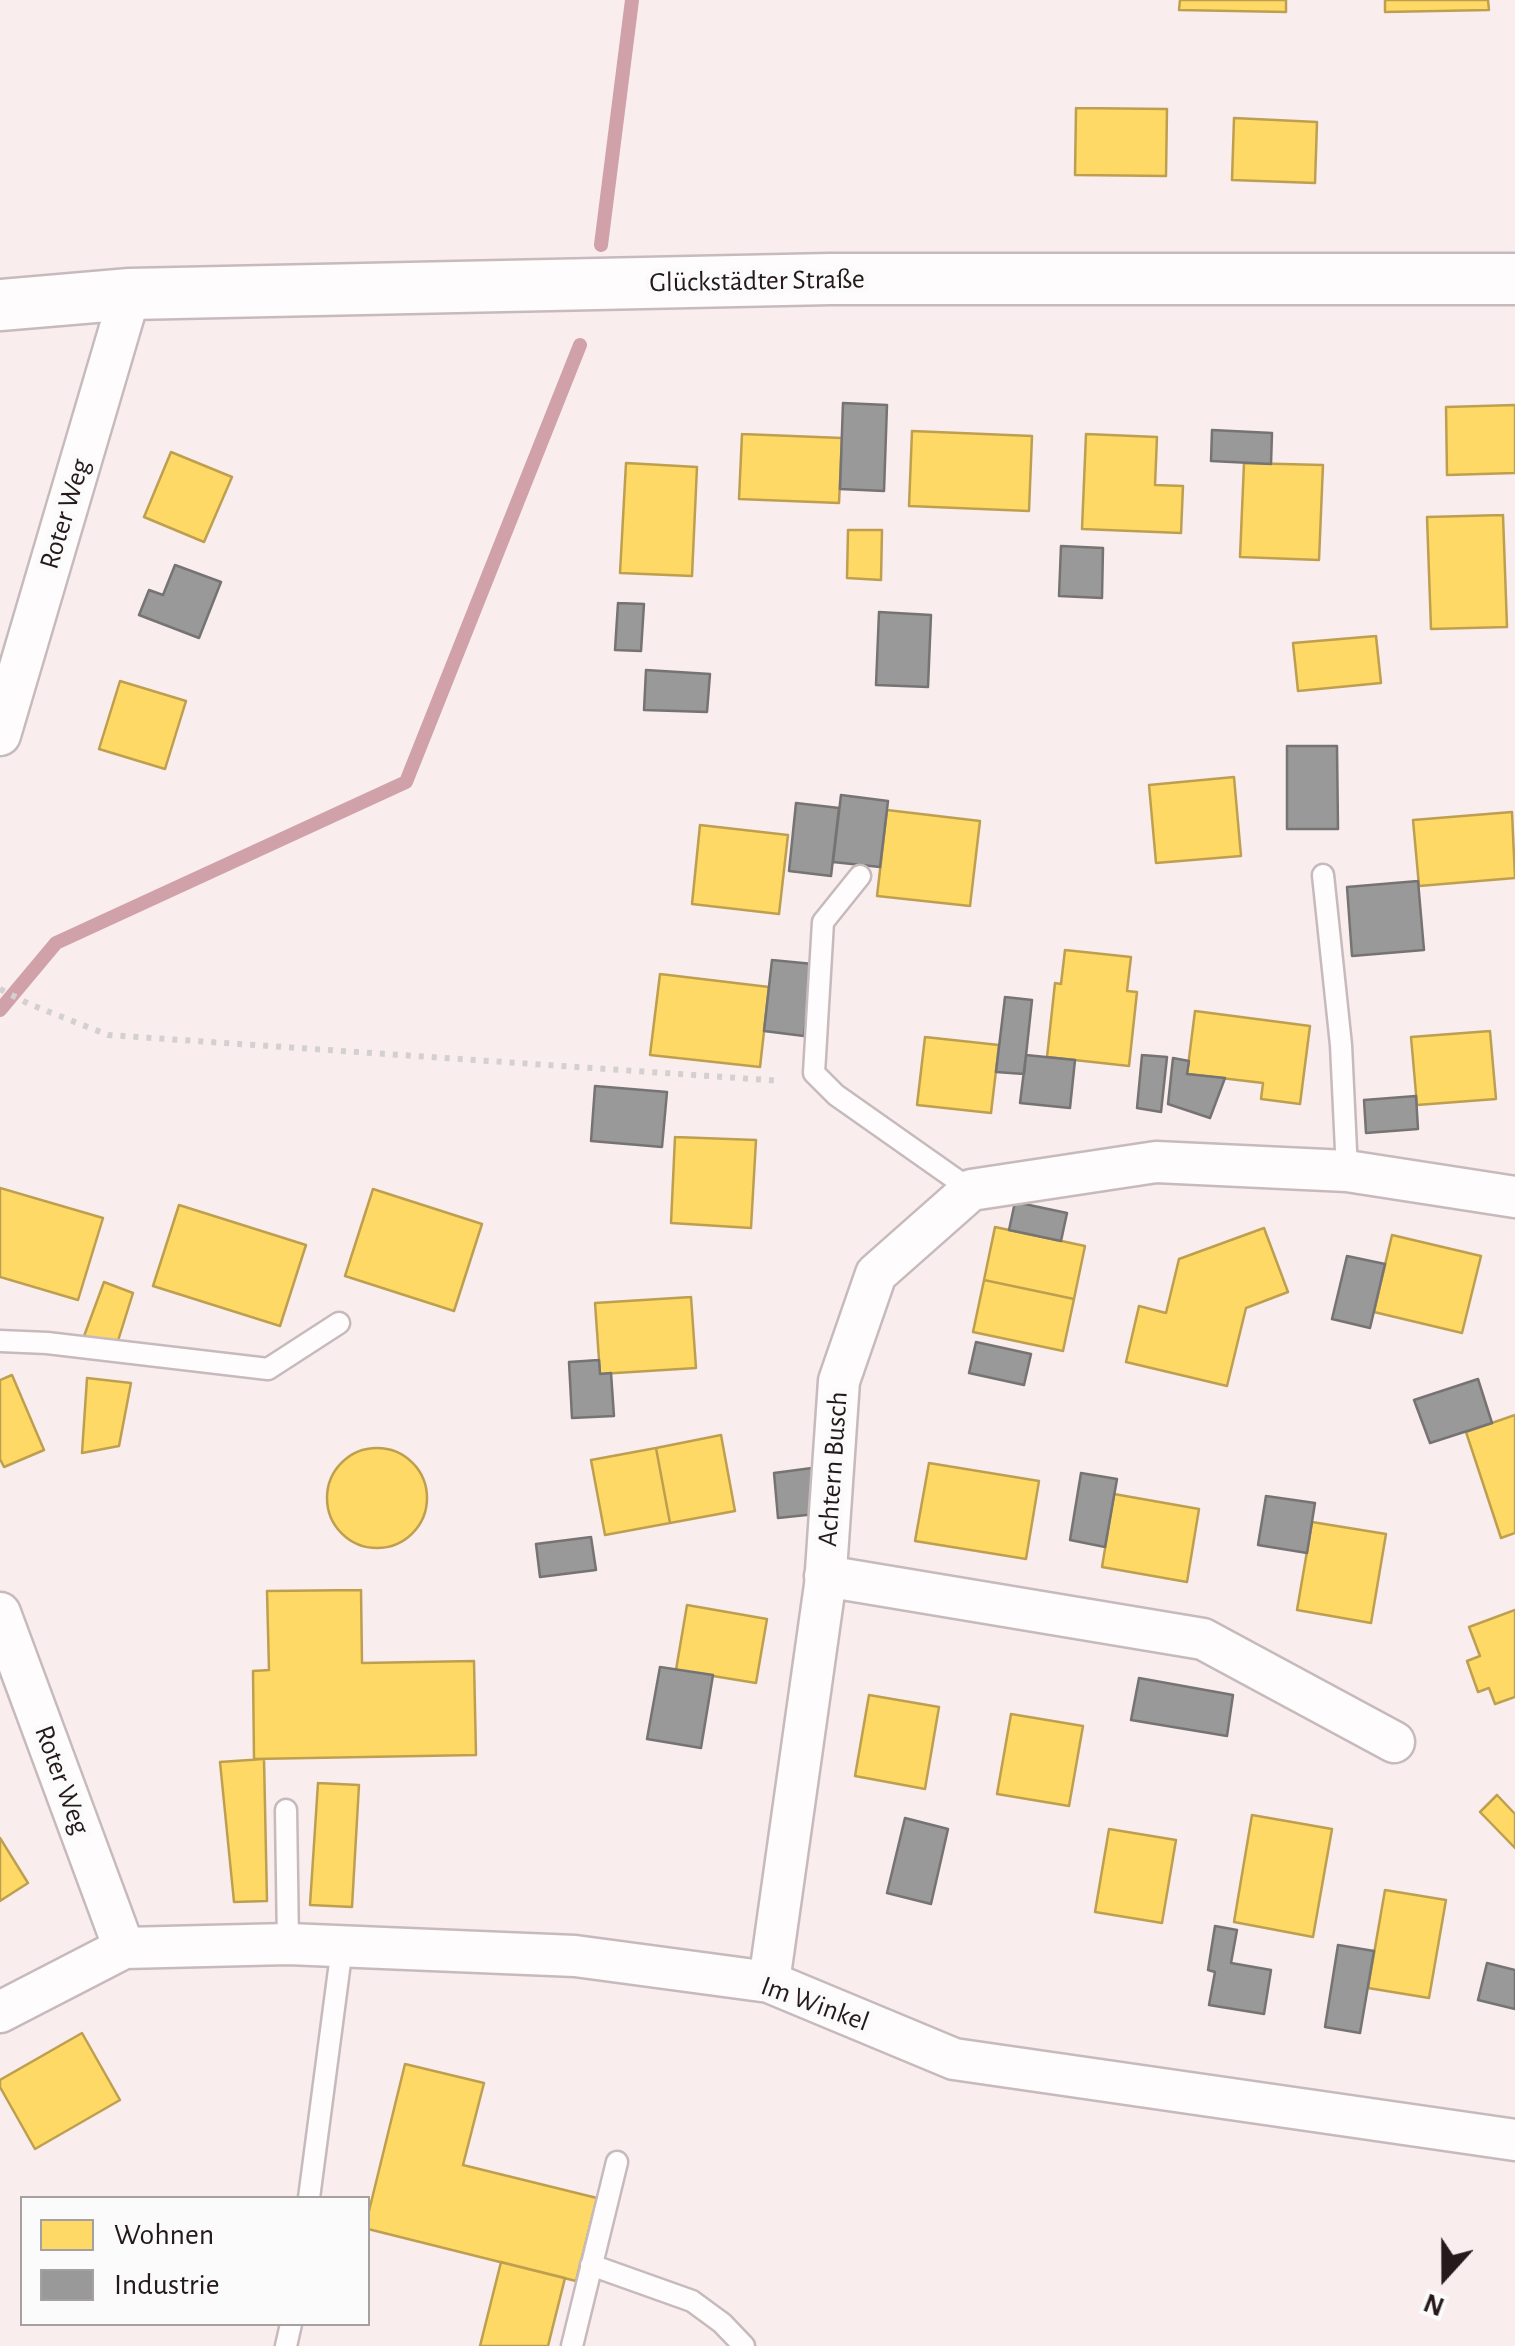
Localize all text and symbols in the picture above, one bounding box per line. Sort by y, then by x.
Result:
street label: Glückstädter Straße [649,262,865,300]
street label: Roter Weg [32,455,98,573]
street label: Achtern Busch [811,1390,855,1548]
street label: Roter Weg [27,1721,97,1839]
street label: Im Winkel [756,1969,874,2039]
legend [20,2196,370,2326]
text: Wohnen [114,2220,214,2250]
north arrow [1395,2226,1495,2326]
text: Industrie [114,2270,220,2300]
text: N [1420,2287,1448,2321]

